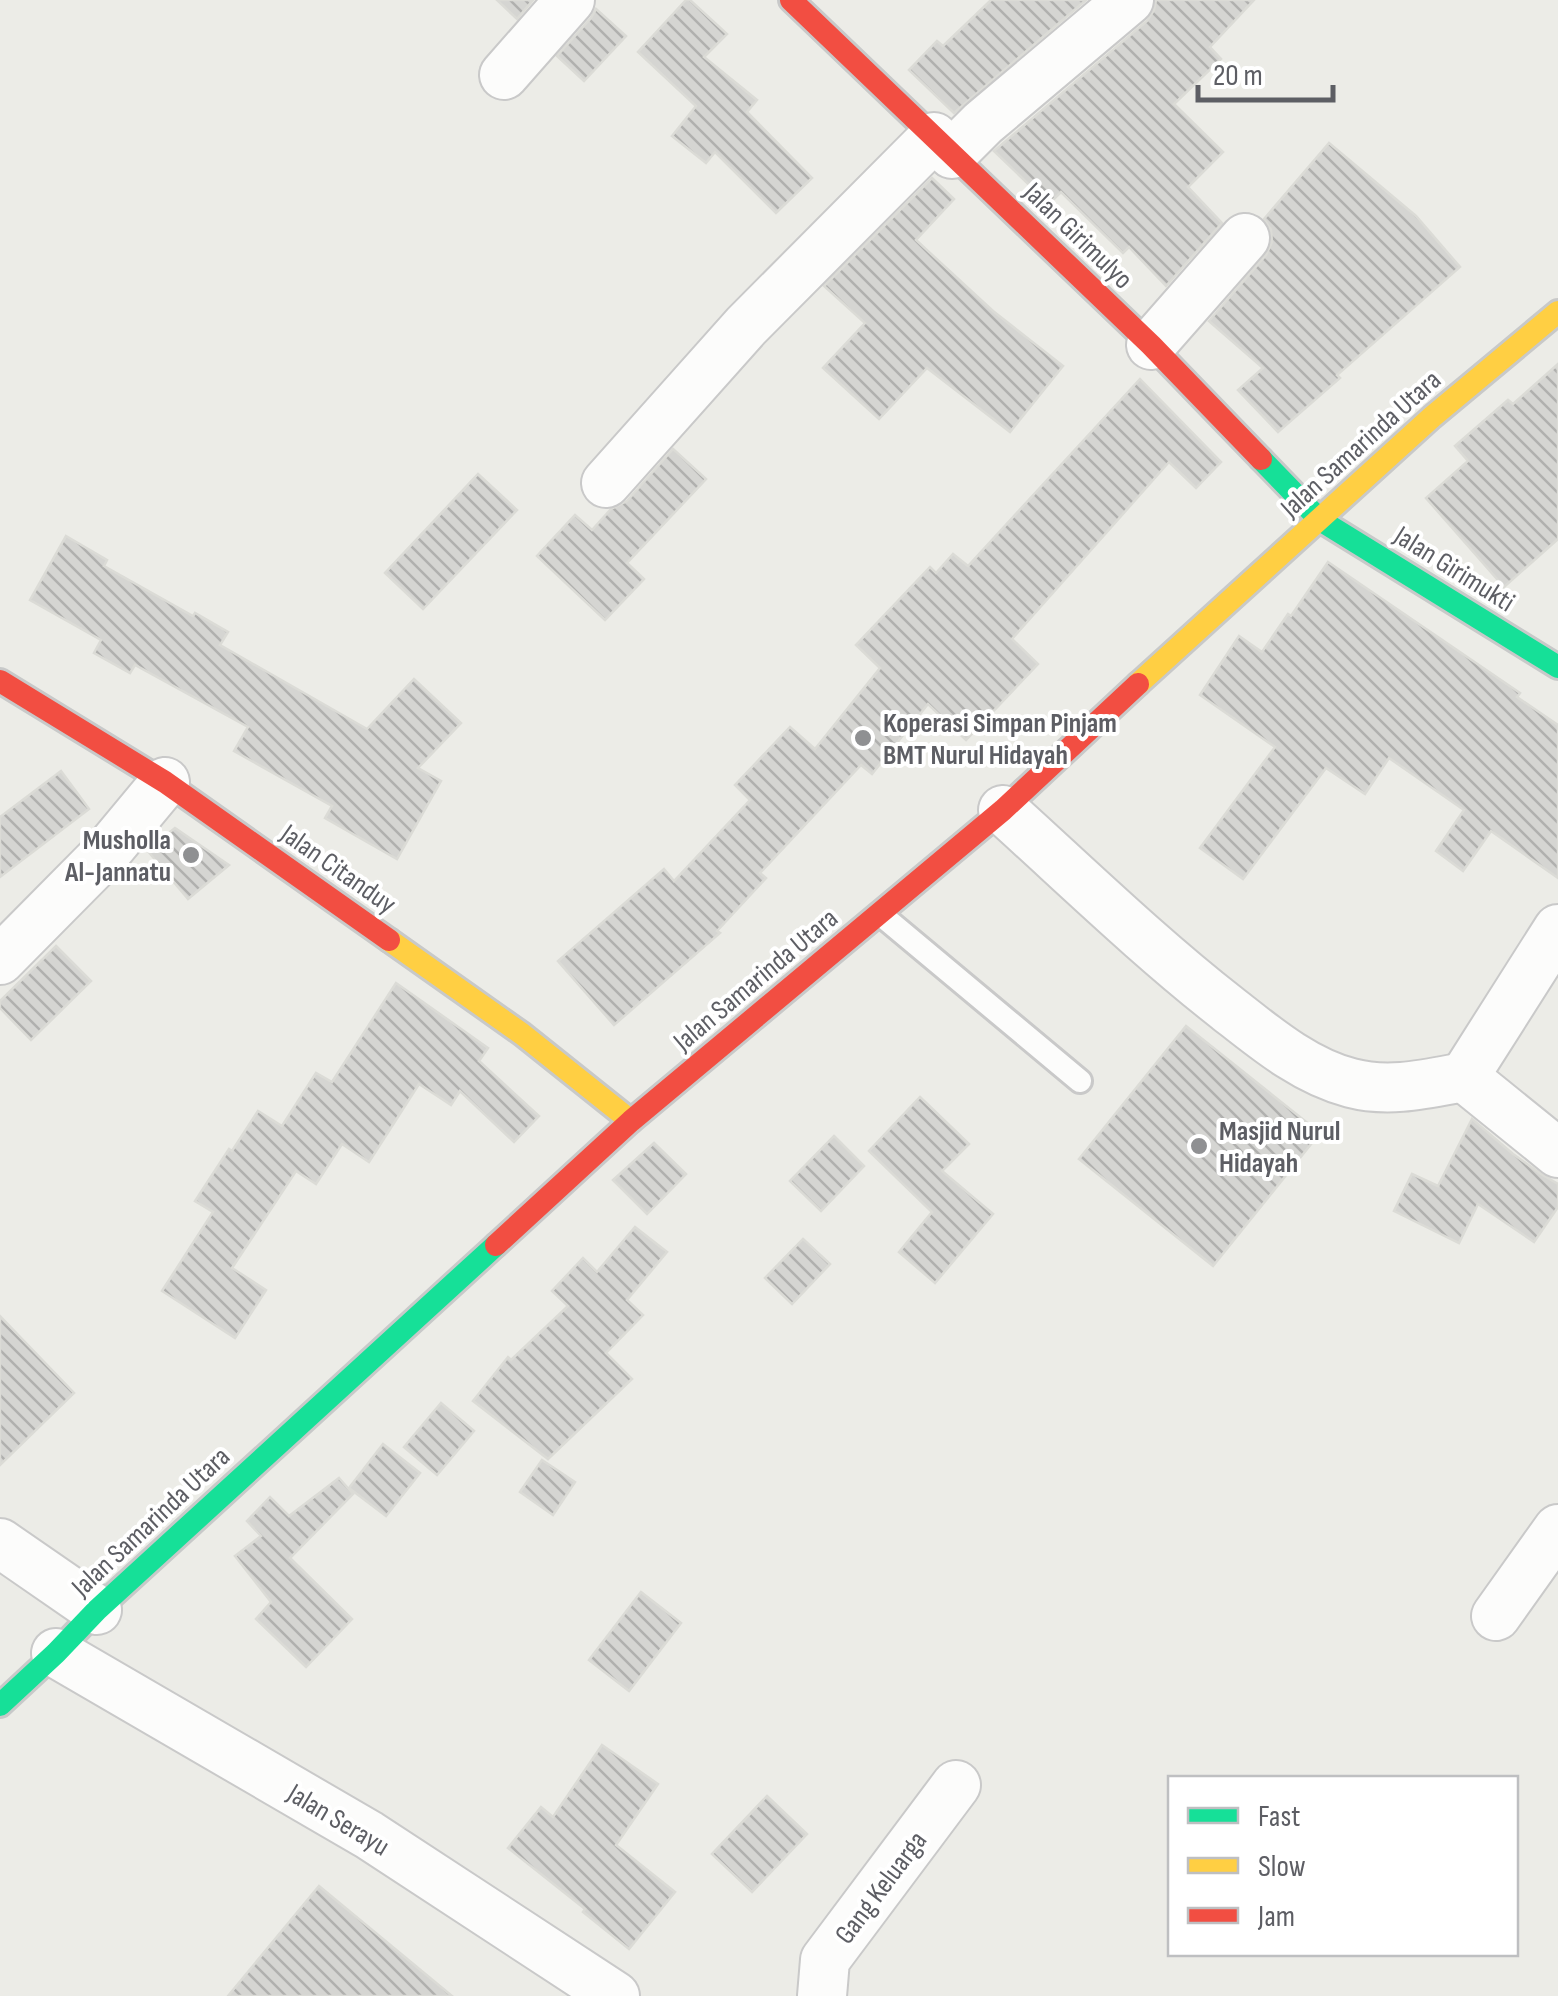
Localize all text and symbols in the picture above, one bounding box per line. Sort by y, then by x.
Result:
scale bar [1198,40,1333,102]
text: 20 m [1213,58,1263,94]
street label: Jalan Girimulyo [1016,175,1139,296]
street label: Jalan Samarinda Utara [1273,364,1448,525]
street label: Jalan Girimukti [1387,519,1520,619]
place label: Koperasi Simpan Pinjam BMT Nurul Hidayah [883,707,1117,772]
marker: Koperasi Simpan Pinjam BMT Nurul Hidayah [852,727,874,749]
street label: Jalan Citanduy [273,817,402,921]
place label: Musholla Al-Jannatu [64,824,171,889]
marker: Musholla Al-Jannatu [180,844,202,866]
street label: Jalan Samarinda Utara [666,902,845,1059]
place label: Masjid Nurul Hidayah [1219,1115,1341,1180]
marker: Masjid Nurul Hidayah [1188,1135,1210,1157]
street label: Jalan Samarinda Utara [64,1440,237,1604]
legend [1168,1776,1518,1956]
street label: Jalan Serayu [280,1777,395,1863]
text: Fast [1258,1799,1300,1835]
street label: Gang Keluarga [828,1825,934,1951]
text: Slow [1258,1849,1306,1885]
text: Jam [1257,1899,1295,1935]

